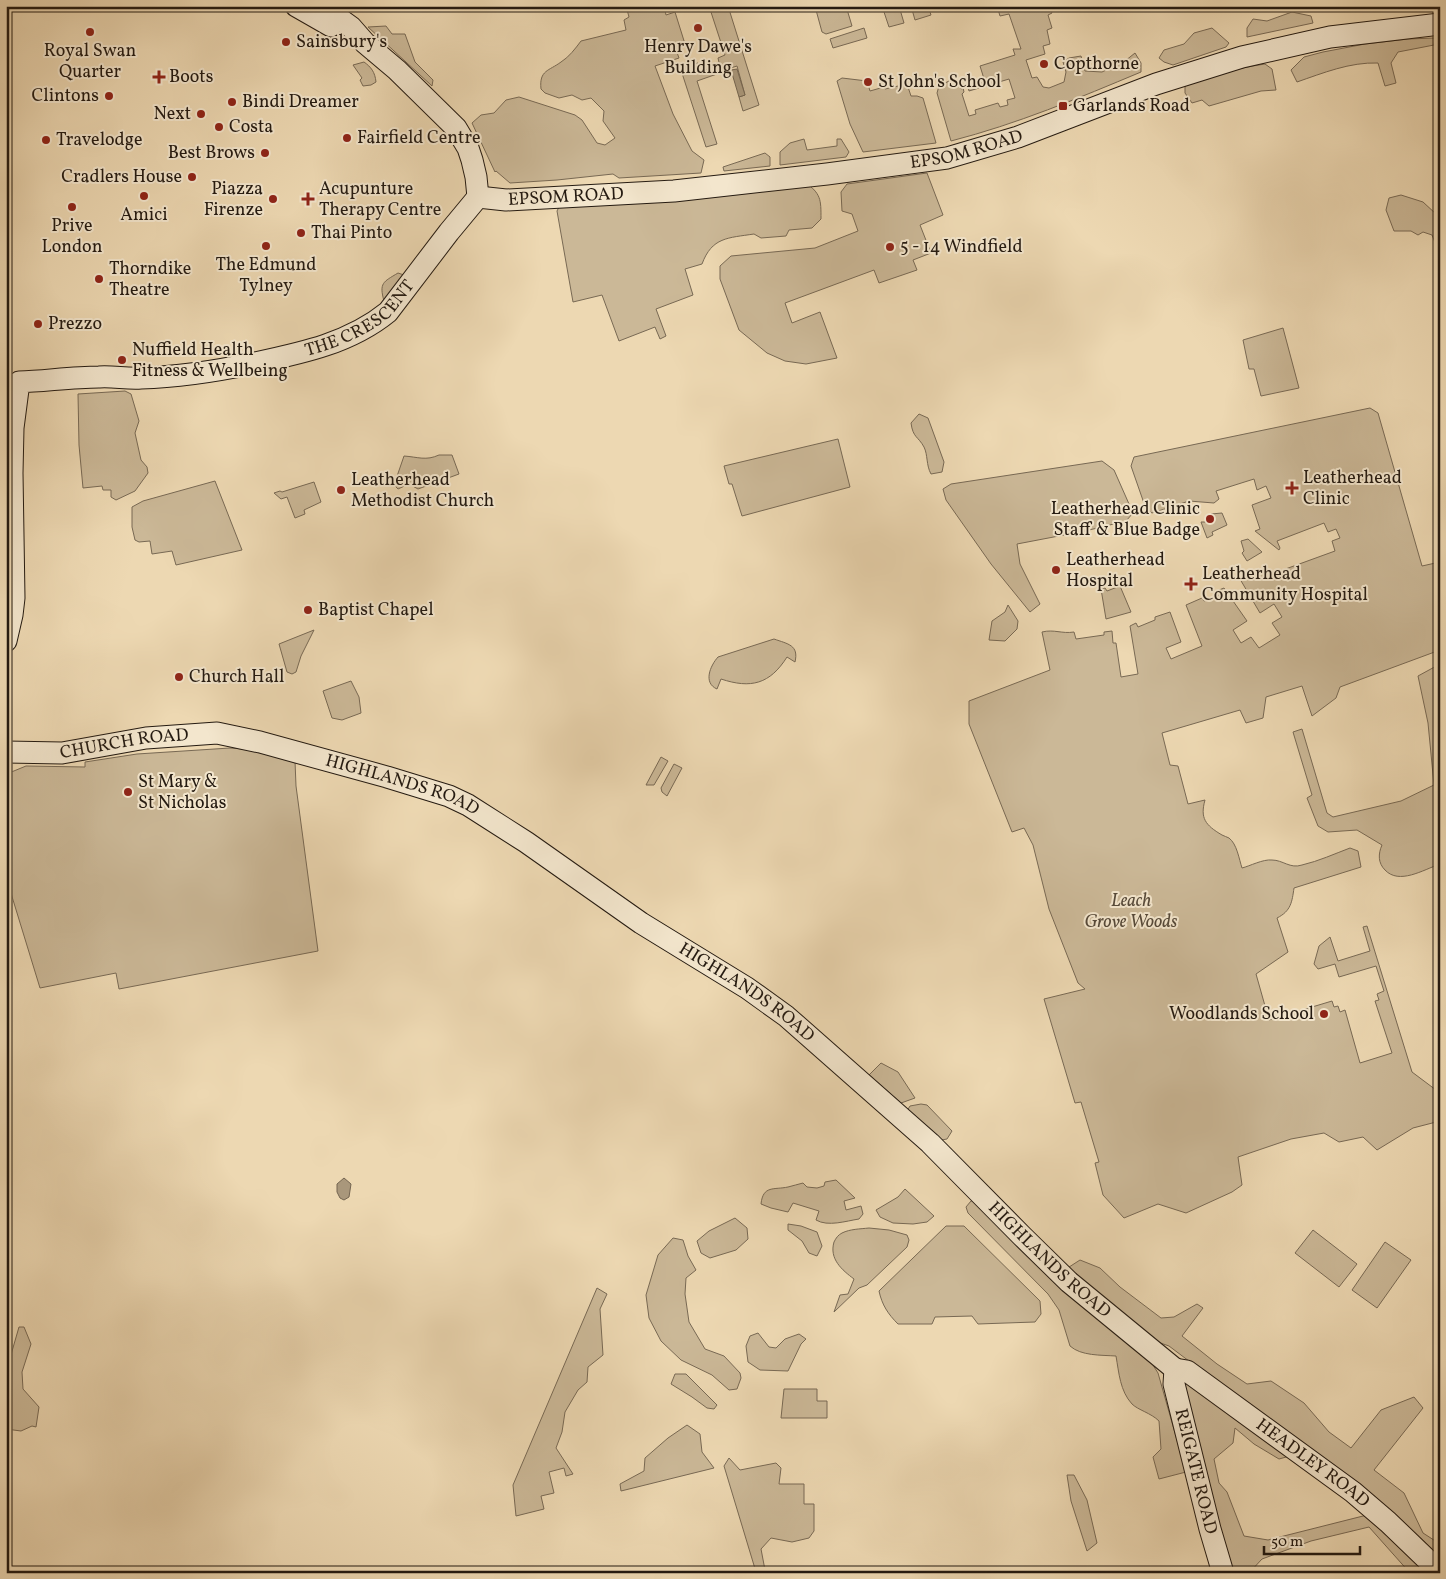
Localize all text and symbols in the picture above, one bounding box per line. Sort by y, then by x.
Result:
marker: Henry Dawe's Building [692,22,704,34]
marker: Royal Swan Quarter [84,26,96,38]
place label: Sainsbury's [296,30,387,55]
place label: Henry Dawe's Building [644,35,752,81]
marker: Sainsbury's [280,36,292,48]
place label: Royal Swan Quarter [44,39,137,85]
place label: Copthorne [1054,52,1139,77]
marker: Copthorne [1038,58,1050,70]
place label: Boots [169,65,213,90]
place label: St John's School [878,70,1001,95]
marker: Boots [153,71,165,83]
marker: St John's School [862,76,874,88]
place label: Clintons [32,84,99,109]
marker: Clintons [103,90,115,102]
place label: Bindi Dreamer [242,90,359,115]
place label: Garlands Road [1073,94,1190,119]
marker: Bindi Dreamer [226,96,238,108]
marker: Garlands Road [1057,100,1069,112]
place label: Next [153,102,191,127]
marker: Next [195,108,207,120]
place label: Costa [229,115,273,140]
marker: Costa [213,121,225,133]
street label: EPSOM ROAD [908,124,1026,175]
place label: Fairfield Centre [357,126,481,151]
place label: Travelodge [56,128,142,153]
marker: Fairfield Centre [341,132,353,144]
marker: Travelodge [40,134,52,146]
place label: Best Brows [168,141,255,166]
marker: Best Brows [259,147,271,159]
place label: Cradlers House [61,165,182,190]
marker: Cradlers House [186,171,198,183]
place label: Piazza Firenze [204,177,263,223]
place label: Acupunture Therapy Centre [319,177,441,223]
street label: EPSOM ROAD [507,181,624,212]
marker: Amici [138,190,150,202]
marker: Acupunture Therapy Centre [301,192,315,206]
marker: Piazza Firenze [267,193,279,205]
marker: Prive London [66,201,78,213]
place label: Amici [120,203,168,228]
place label: Prive London [42,214,103,260]
place label: Thai Pinto [311,221,392,246]
marker: Thai Pinto [295,227,307,239]
place label: 5 - 14 Windfield [900,235,1023,260]
marker: The Edmund Tylney [260,240,272,252]
marker: 5 - 14 Windfield [884,241,896,253]
place label: The Edmund Tylney [216,253,316,299]
place label: Thorndike Theatre [109,257,191,303]
marker: Thorndike Theatre [93,273,105,285]
street label: THE CRESCENT [302,274,421,363]
place label: Prezzo [48,312,102,337]
marker: Prezzo [32,318,44,330]
place label: Nuffield Health Fitness & Wellbeing [132,338,288,384]
marker: Nuffield Health Fitness & Wellbeing [116,354,128,366]
place label: Leatherhead Clinic [1303,466,1402,512]
place label: Leatherhead Methodist Church [351,468,495,514]
marker: Leatherhead Clinic [1285,481,1299,495]
marker: Leatherhead Methodist Church [335,484,347,496]
place label: Leatherhead Clinic Staff & Blue Badge [1051,497,1200,543]
marker: Leatherhead Clinic Staff & Blue Badge [1204,513,1216,525]
place label: Leatherhead Hospital [1066,548,1165,594]
place label: Leatherhead Community Hospital [1202,562,1368,608]
marker: Leatherhead Hospital [1050,564,1062,576]
marker: Leatherhead Community Hospital [1184,577,1198,591]
place label: Baptist Chapel [318,598,434,623]
marker: Baptist Chapel [302,604,314,616]
place label: Church Hall [189,665,284,690]
marker: Church Hall [173,671,185,683]
street label: CHURCH ROAD [58,723,189,766]
street label: HIGHLANDS ROAD [323,748,484,822]
place label: St Mary & St Nicholas [138,770,226,816]
marker: St Mary & St Nicholas [122,786,134,798]
park label: Leach Grove Woods [1085,889,1178,935]
street label: HIGHLANDS ROAD [674,937,820,1048]
place label: Woodlands School [1169,1002,1314,1027]
marker: Woodlands School [1318,1008,1330,1020]
street label: HIGHLANDS ROAD [982,1196,1116,1324]
street label: REIGATE ROAD [1168,1406,1223,1537]
street label: HEADLEY ROAD [1251,1413,1375,1513]
scale bar [1264,1524,1360,1556]
text: 50 m [1271,1532,1303,1553]

